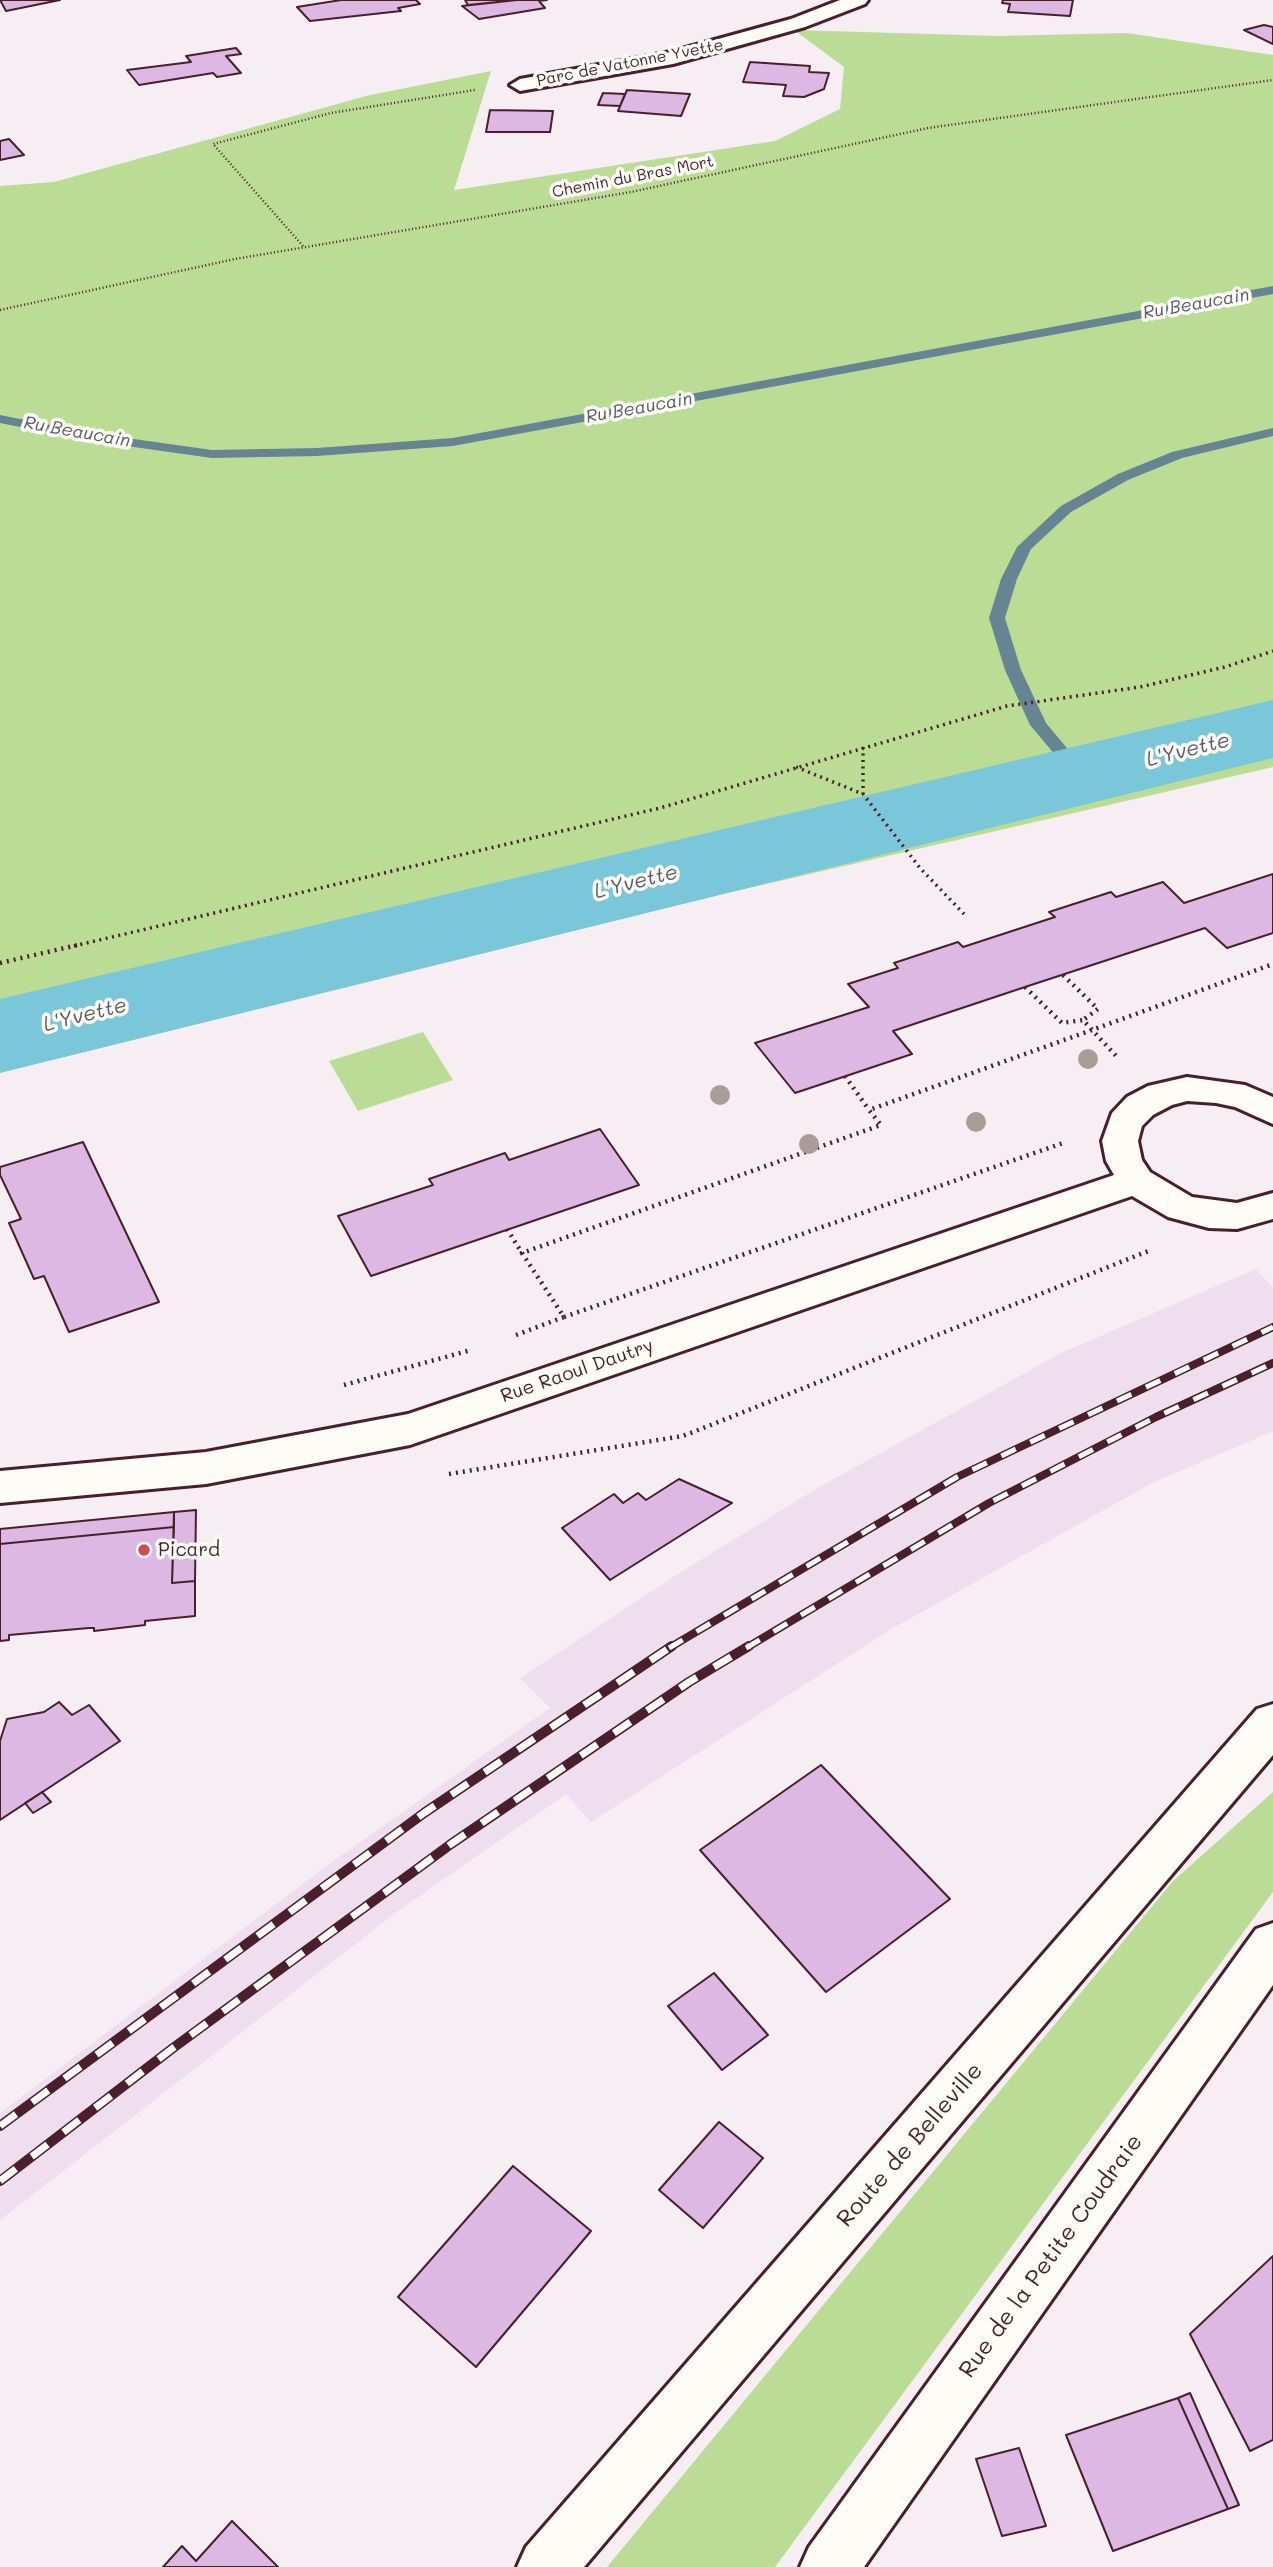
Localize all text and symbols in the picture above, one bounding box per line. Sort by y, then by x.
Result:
street label: Parc de Vatonne Yvette [535,35,725,91]
street label: Chemin du Bras Mort [551,152,715,202]
water label: Ru Beaucain [1141,284,1251,324]
water label: Ru Beaucain [584,388,694,428]
water label: Ru Beaucain [22,412,132,452]
water label: L'Yvette [1144,727,1232,773]
water label: L'Yvette [592,859,680,905]
water label: L'Yvette [41,992,129,1038]
street label: Rue Raoul Dautry [498,1334,656,1408]
place label: Picard [158,1539,220,1561]
marker: Picard [136,1542,152,1558]
street label: Route de Belleville [831,2057,989,2233]
street label: Rue de la Petite Coudraie [953,2129,1149,2383]

